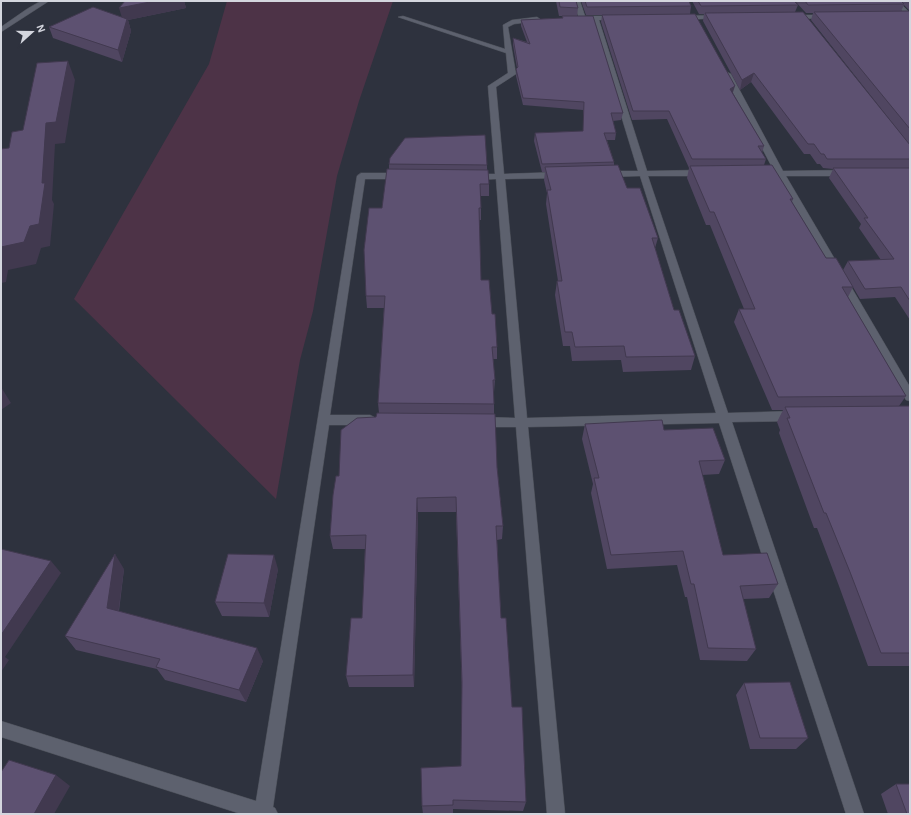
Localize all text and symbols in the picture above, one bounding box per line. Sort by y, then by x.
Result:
north arrow [12,12,52,52]
text: N [34,23,47,34]

